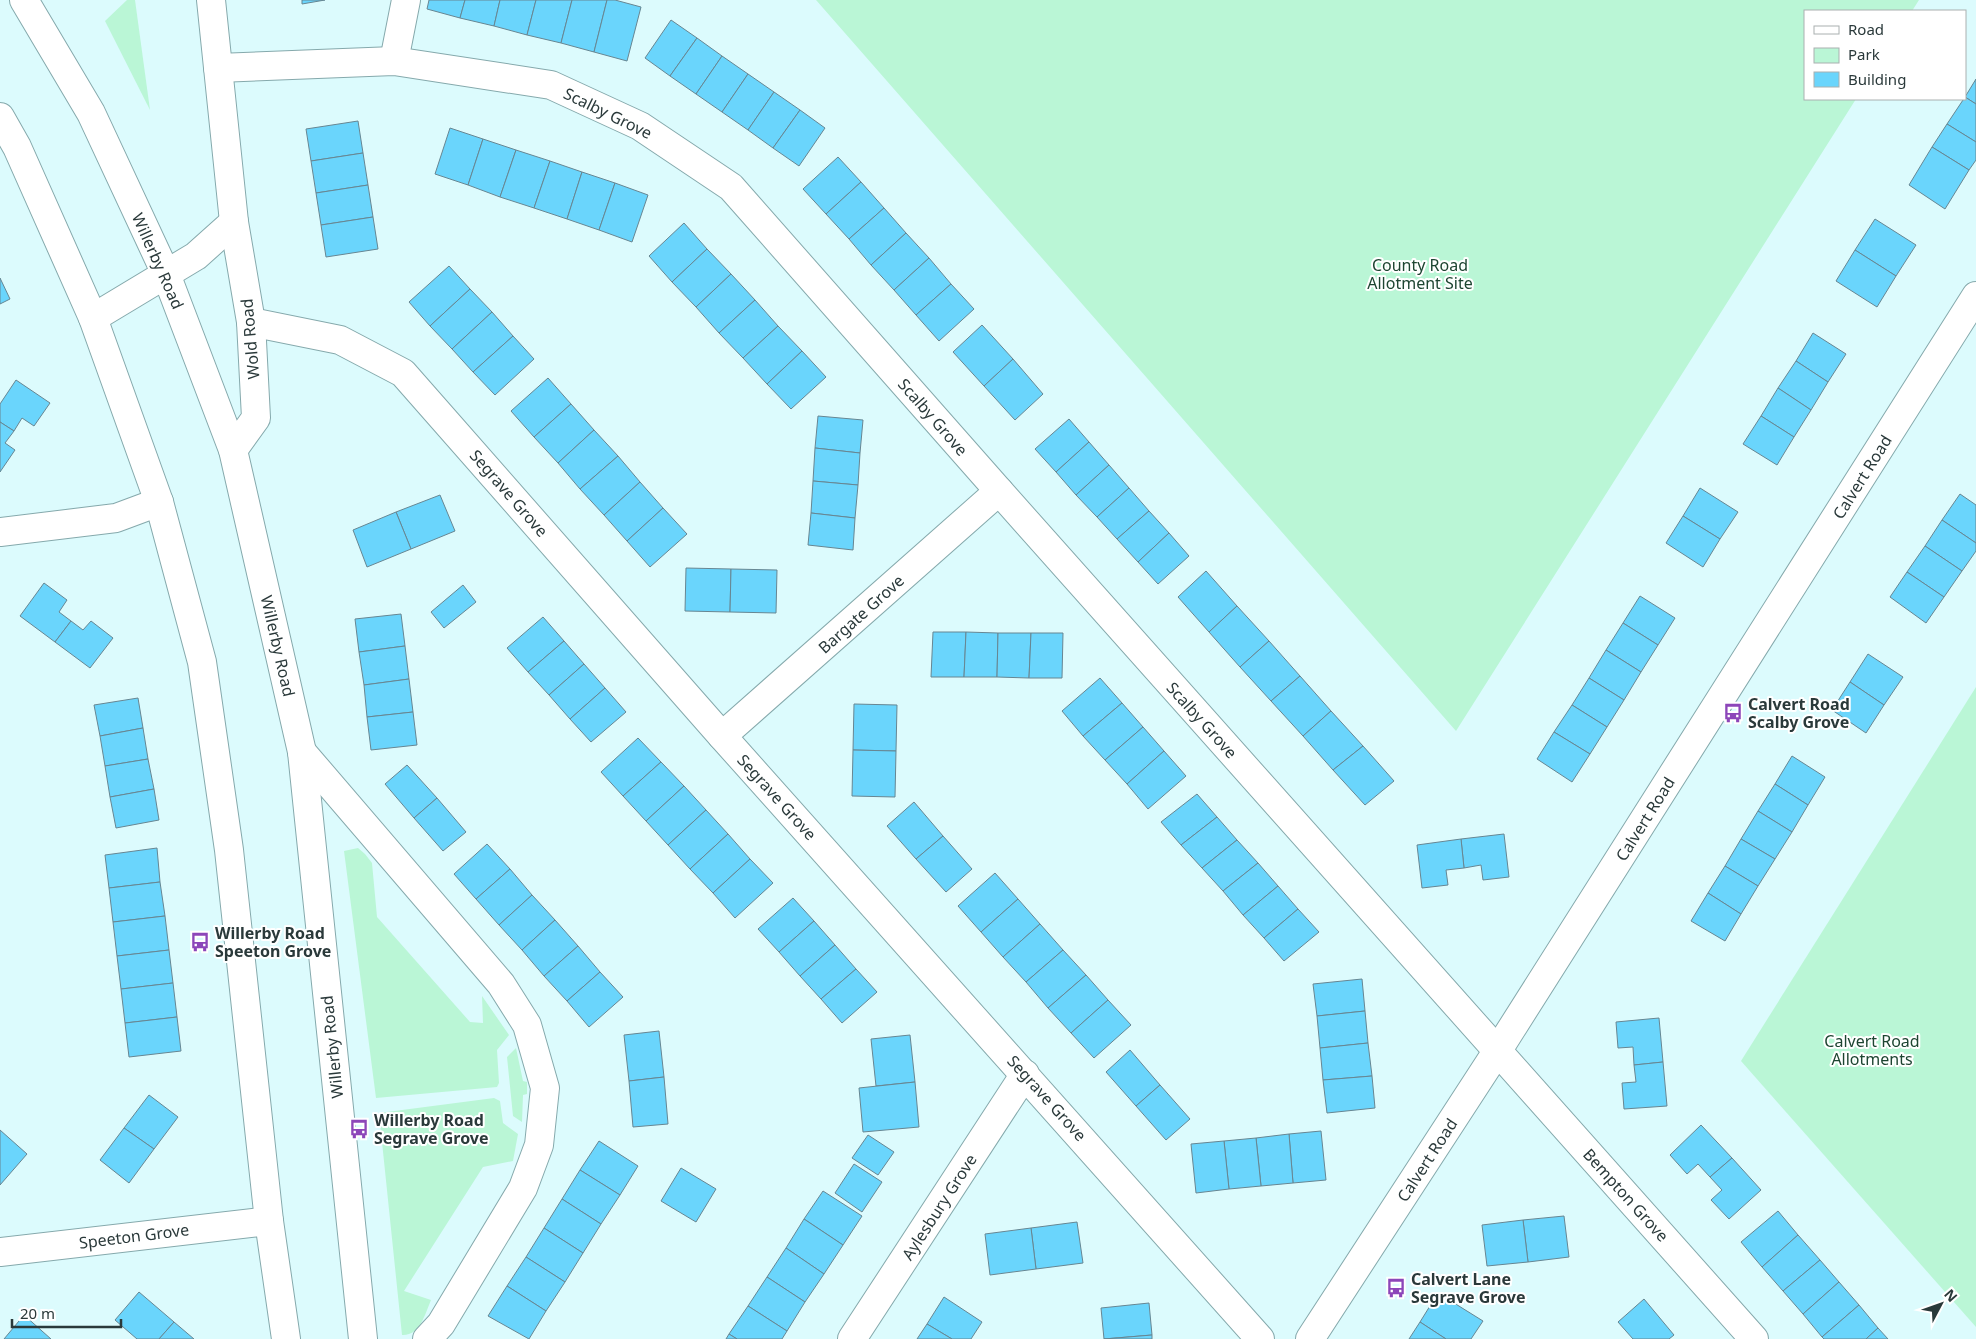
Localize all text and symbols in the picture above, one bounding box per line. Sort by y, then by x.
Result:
legend [1804,10,1966,100]
text: Road [1848,19,1884,39]
text: Park [1848,44,1880,64]
text: Building [1848,69,1906,89]
street label: Scalby Grove [560,82,656,144]
street label: Willerby Road [127,209,189,313]
park label: County Road Allotment Site [1367,254,1473,294]
street label: Wold Road [236,298,264,380]
street label: Scalby Grove [893,374,973,460]
street label: Calvert Road [1827,431,1897,523]
street label: Segrave Grove [465,445,553,541]
street label: Bargate Grove [813,570,909,658]
street label: Willerby Road [256,593,300,699]
street label: Scalby Grove [1162,677,1242,763]
place label: Calvert Road Scalby Grove [1748,693,1850,733]
bus stop icon: Calvert Road Scalby Grove [1722,702,1744,724]
street label: Segrave Grove [732,749,822,845]
street label: Calvert Road [1610,773,1680,865]
place label: Willerby Road Speeton Grove [215,922,331,962]
bus stop icon: Willerby Road Speeton Grove [189,931,211,953]
street label: Willerby Road [316,995,348,1099]
park label: Calvert Road Allotments [1824,1030,1920,1070]
street label: Segrave Grove [1002,1050,1092,1146]
place label: Willerby Road Segrave Grove [374,1109,489,1149]
street label: Calvert Road [1392,1114,1462,1206]
bus stop icon: Willerby Road Segrave Grove [348,1118,370,1140]
street label: Bempton Grove [1578,1144,1674,1246]
street label: Aylesbury Grove [896,1150,982,1264]
street label: Speeton Grove [78,1218,190,1254]
place label: Calvert Lane Segrave Grove [1411,1268,1526,1308]
bus stop icon: Calvert Lane Segrave Grove [1385,1277,1407,1299]
north arrow [1916,1279,1966,1329]
text: N [1940,1285,1962,1306]
scale bar [12,1296,121,1328]
text: 20 m [20,1303,55,1323]

